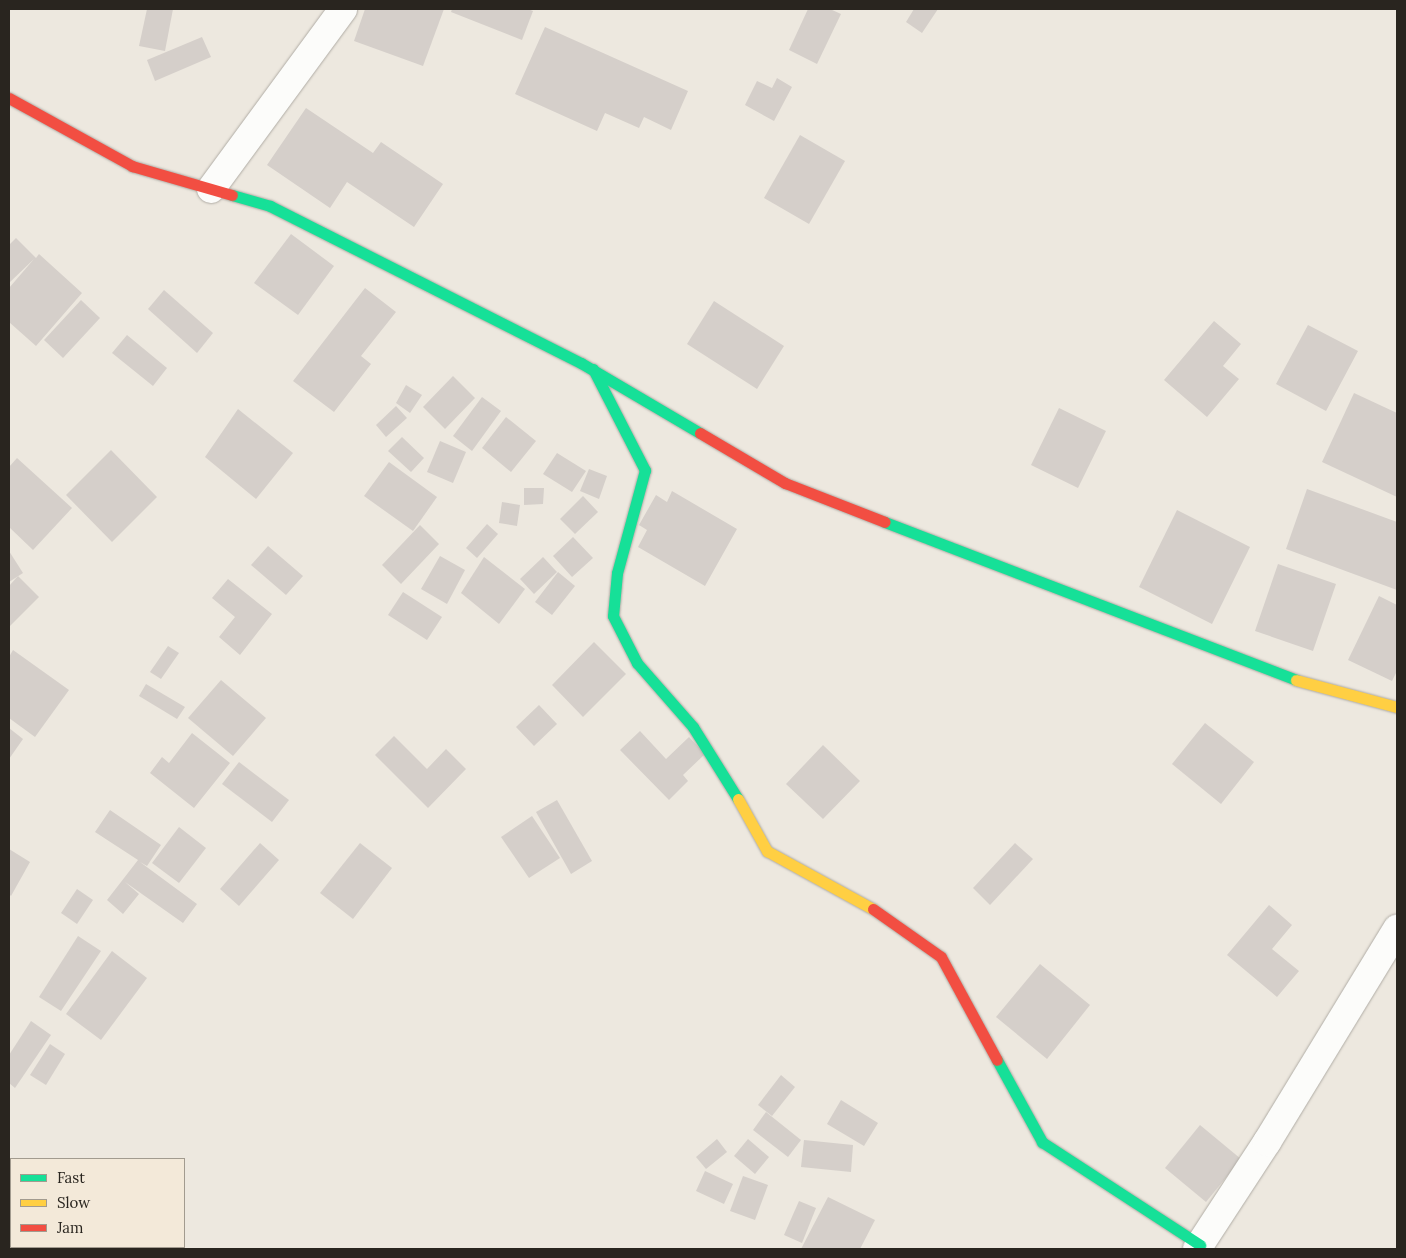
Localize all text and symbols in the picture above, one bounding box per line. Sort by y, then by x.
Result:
legend [10,1158,185,1248]
text: Fast [57,1168,85,1187]
text: Slow [57,1193,90,1212]
text: Jam [57,1218,84,1237]

